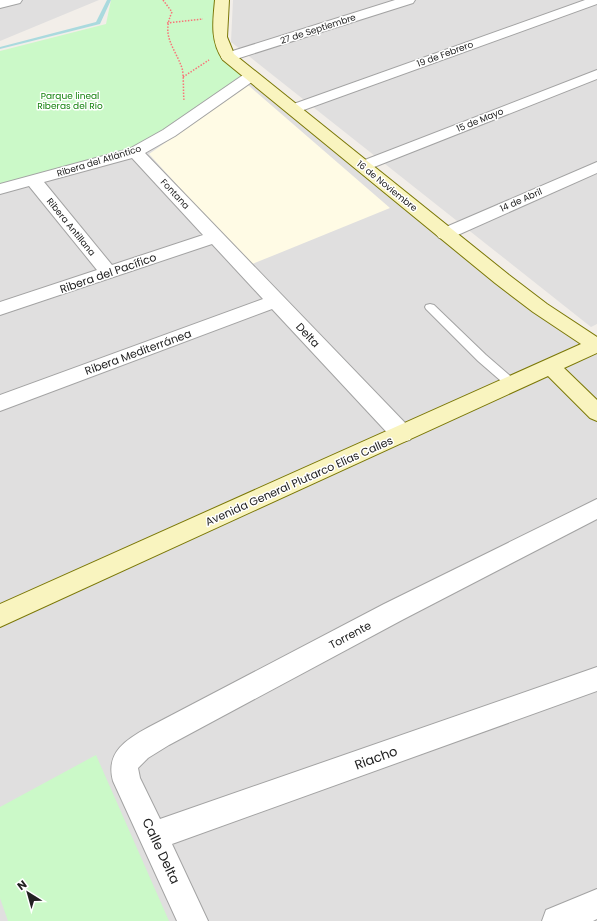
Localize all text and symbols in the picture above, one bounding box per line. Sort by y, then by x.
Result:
street label: 27 de Septiembre [279,11,358,47]
street label: 19 de Febrero [415,38,475,70]
park label: Parque lineal Riberas del Río [37,90,103,112]
street label: 15 de Mayo [455,105,505,135]
street label: Ribera del Atlántico [55,142,143,180]
street label: 16 de Noviembre [354,158,420,214]
street label: Fontana [158,176,192,212]
street label: 14 de Abril [498,185,544,215]
street label: Ribera Antillana [44,196,98,258]
street label: Ribera del Pacífico [58,249,158,297]
street label: Delta [292,319,324,351]
street label: Ribera Mediterránea [82,325,194,379]
street label: Avenida General Plutarco Elías Calles [203,432,396,530]
street label: Torrente [326,617,374,653]
street label: Riacho [352,741,400,775]
street label: Calle Delta [137,815,185,887]
north arrow [8,873,48,913]
text: N [14,876,30,894]

